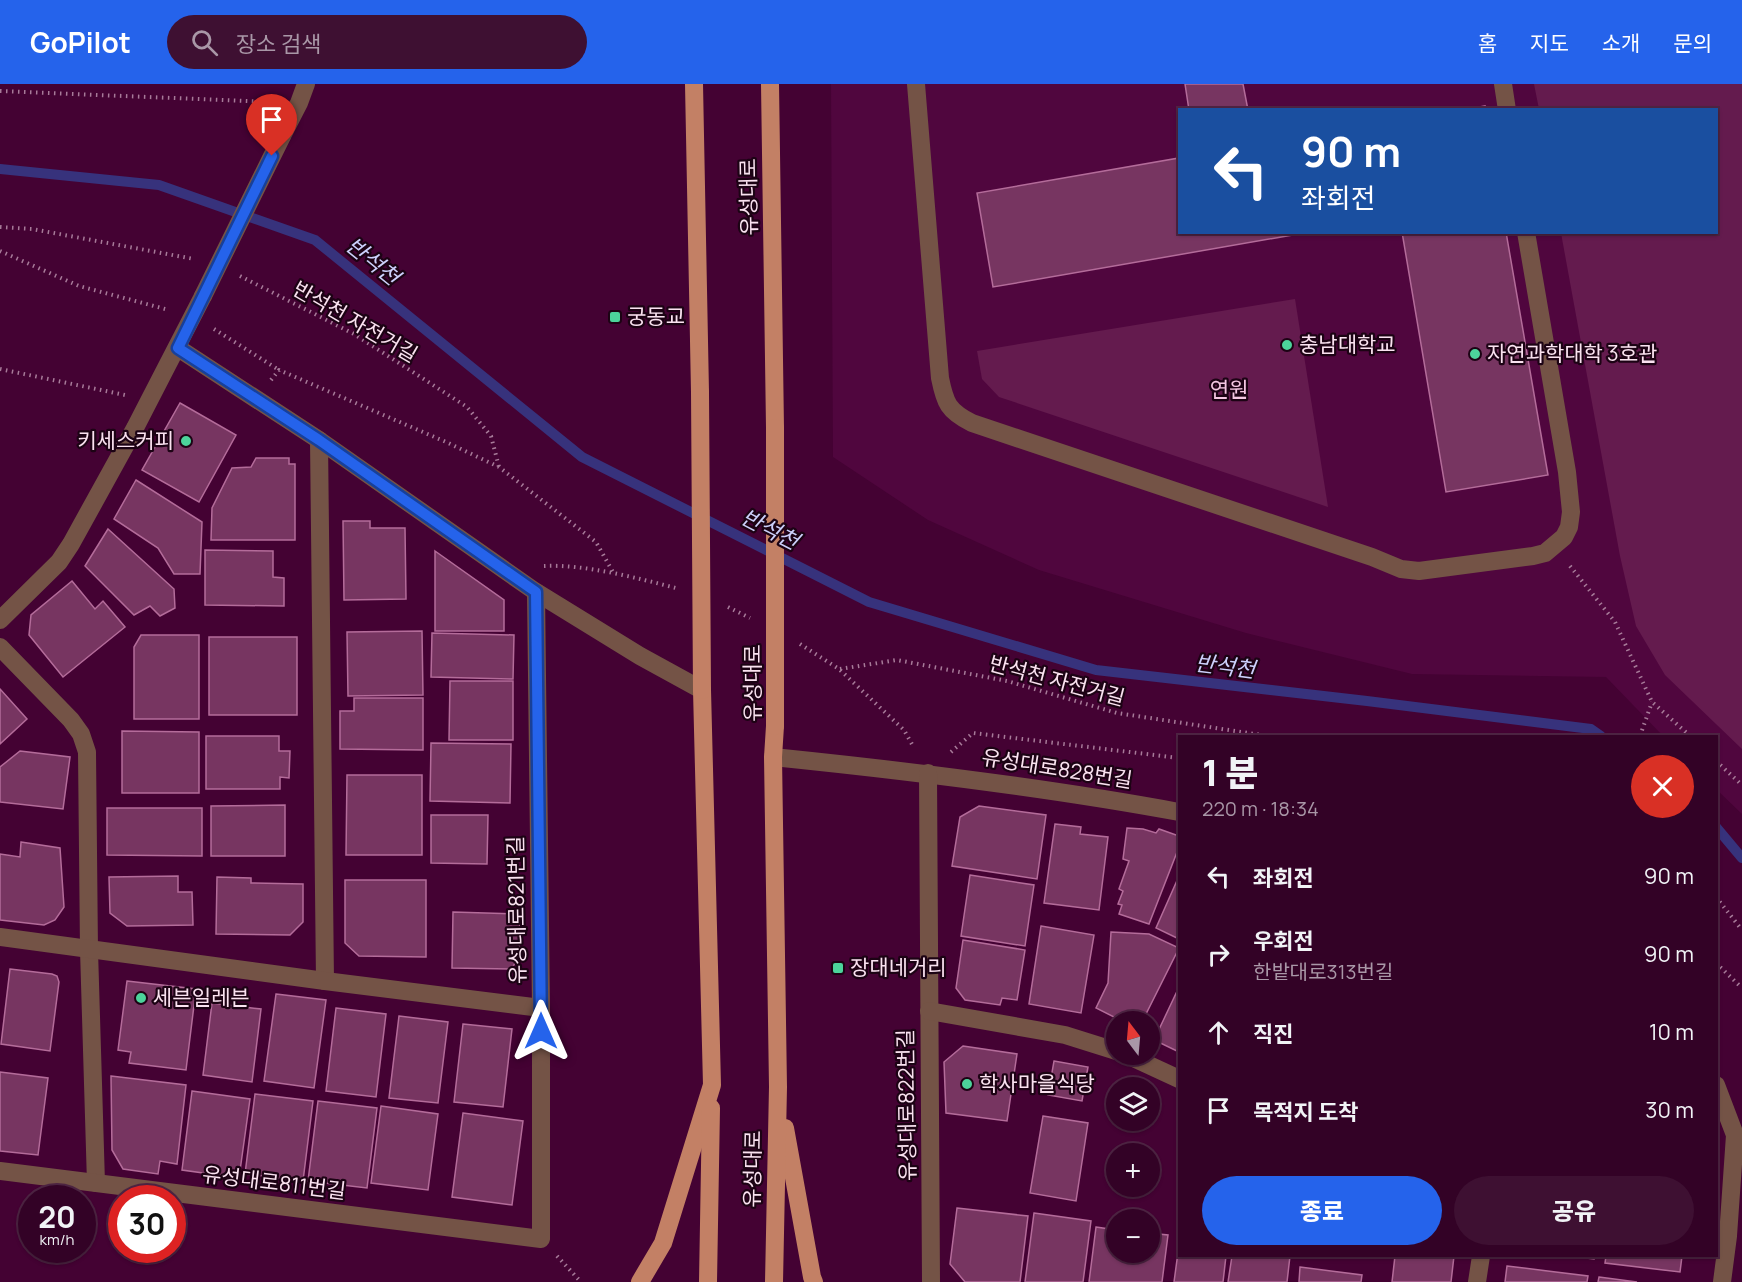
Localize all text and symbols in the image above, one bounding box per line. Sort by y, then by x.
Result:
search box [167,15,587,69]
text: GoPilot [30,23,131,61]
icon: search [188,26,221,59]
text: 장소 검색 [236,29,321,59]
text: 홈 [1478,29,1497,57]
text: 지도 [1530,29,1569,57]
text: 소개 [1602,29,1640,57]
text: 문의 [1673,29,1712,57]
pin [246,94,297,156]
icon: arrive [255,103,288,136]
text: 90 m [1301,122,1401,180]
icon: left [1202,132,1280,210]
street label: 유성대로 [733,158,763,236]
text: 좌회전 [1301,179,1376,216]
water label: 반석천 [340,230,408,293]
street label: 반석천 자전거길 [288,274,423,368]
place label: 궁동교 [627,302,685,330]
marker: 궁동교 [608,310,622,324]
place label: 충남대학교 [1299,330,1396,358]
marker: 충남대학교 [1280,338,1294,352]
place label: 자연과학대학 3호관 [1487,339,1657,367]
marker: 자연과학대학 3호관 [1468,347,1482,361]
park label: 연원 [1210,375,1248,403]
place label: 키세스커피 [77,426,174,454]
marker: 키세스커피 [179,434,193,448]
water label: 반석천 [736,502,806,557]
street label: 유성대로 [738,644,766,722]
water label: 반석천 [1193,647,1260,685]
street label: 반석천 자전거길 [986,648,1128,712]
street label: 유성대로828번길 [980,742,1135,794]
text: 1 분 [1202,748,1259,797]
button: close [1631,755,1694,818]
text: 220 m · 18:34 [1202,795,1319,822]
street label: 유성대로821번길 [501,836,531,984]
icon: left [1202,860,1235,893]
text: 90 m [1644,861,1694,891]
text: 좌회전 [1253,863,1314,893]
text: 우회전 [1253,926,1314,956]
icon: right [1202,938,1235,971]
text: 90 m [1644,939,1694,969]
place label: 장대네거리 [850,953,947,981]
text: 한밭대로313번길 [1253,958,1393,985]
marker: 장대네거리 [831,961,845,975]
place label: 세븐일레븐 [153,983,250,1011]
marker: 세븐일레븐 [134,991,148,1005]
position arrow [509,999,573,1063]
north arrow [1106,1011,1160,1065]
map controls [1106,1011,1160,1263]
icon: ahead [1202,1016,1235,1049]
text: 10 m [1649,1017,1694,1047]
text: 직진 [1253,1019,1293,1049]
street label: 유성대로822번길 [891,1029,921,1181]
place label: 학사마을식당 [979,1069,1095,1097]
marker: 학사마을식당 [960,1077,974,1091]
button: layers [1106,1077,1160,1131]
icon: arrive [1202,1094,1235,1127]
text: 30 m [1645,1095,1694,1125]
text: 목적지 도착 [1253,1097,1359,1127]
street label: 유성대로 [737,1130,767,1208]
button: + [1106,1143,1160,1197]
street label: 유성대로811번길 [201,1159,348,1205]
button: 종료 [1202,1176,1442,1245]
button: 공유 [1454,1176,1694,1245]
speed limit sign: 30 [108,1185,186,1263]
text: 20 [38,1196,76,1237]
button: − [1106,1209,1160,1263]
text: km/h [40,1229,74,1250]

